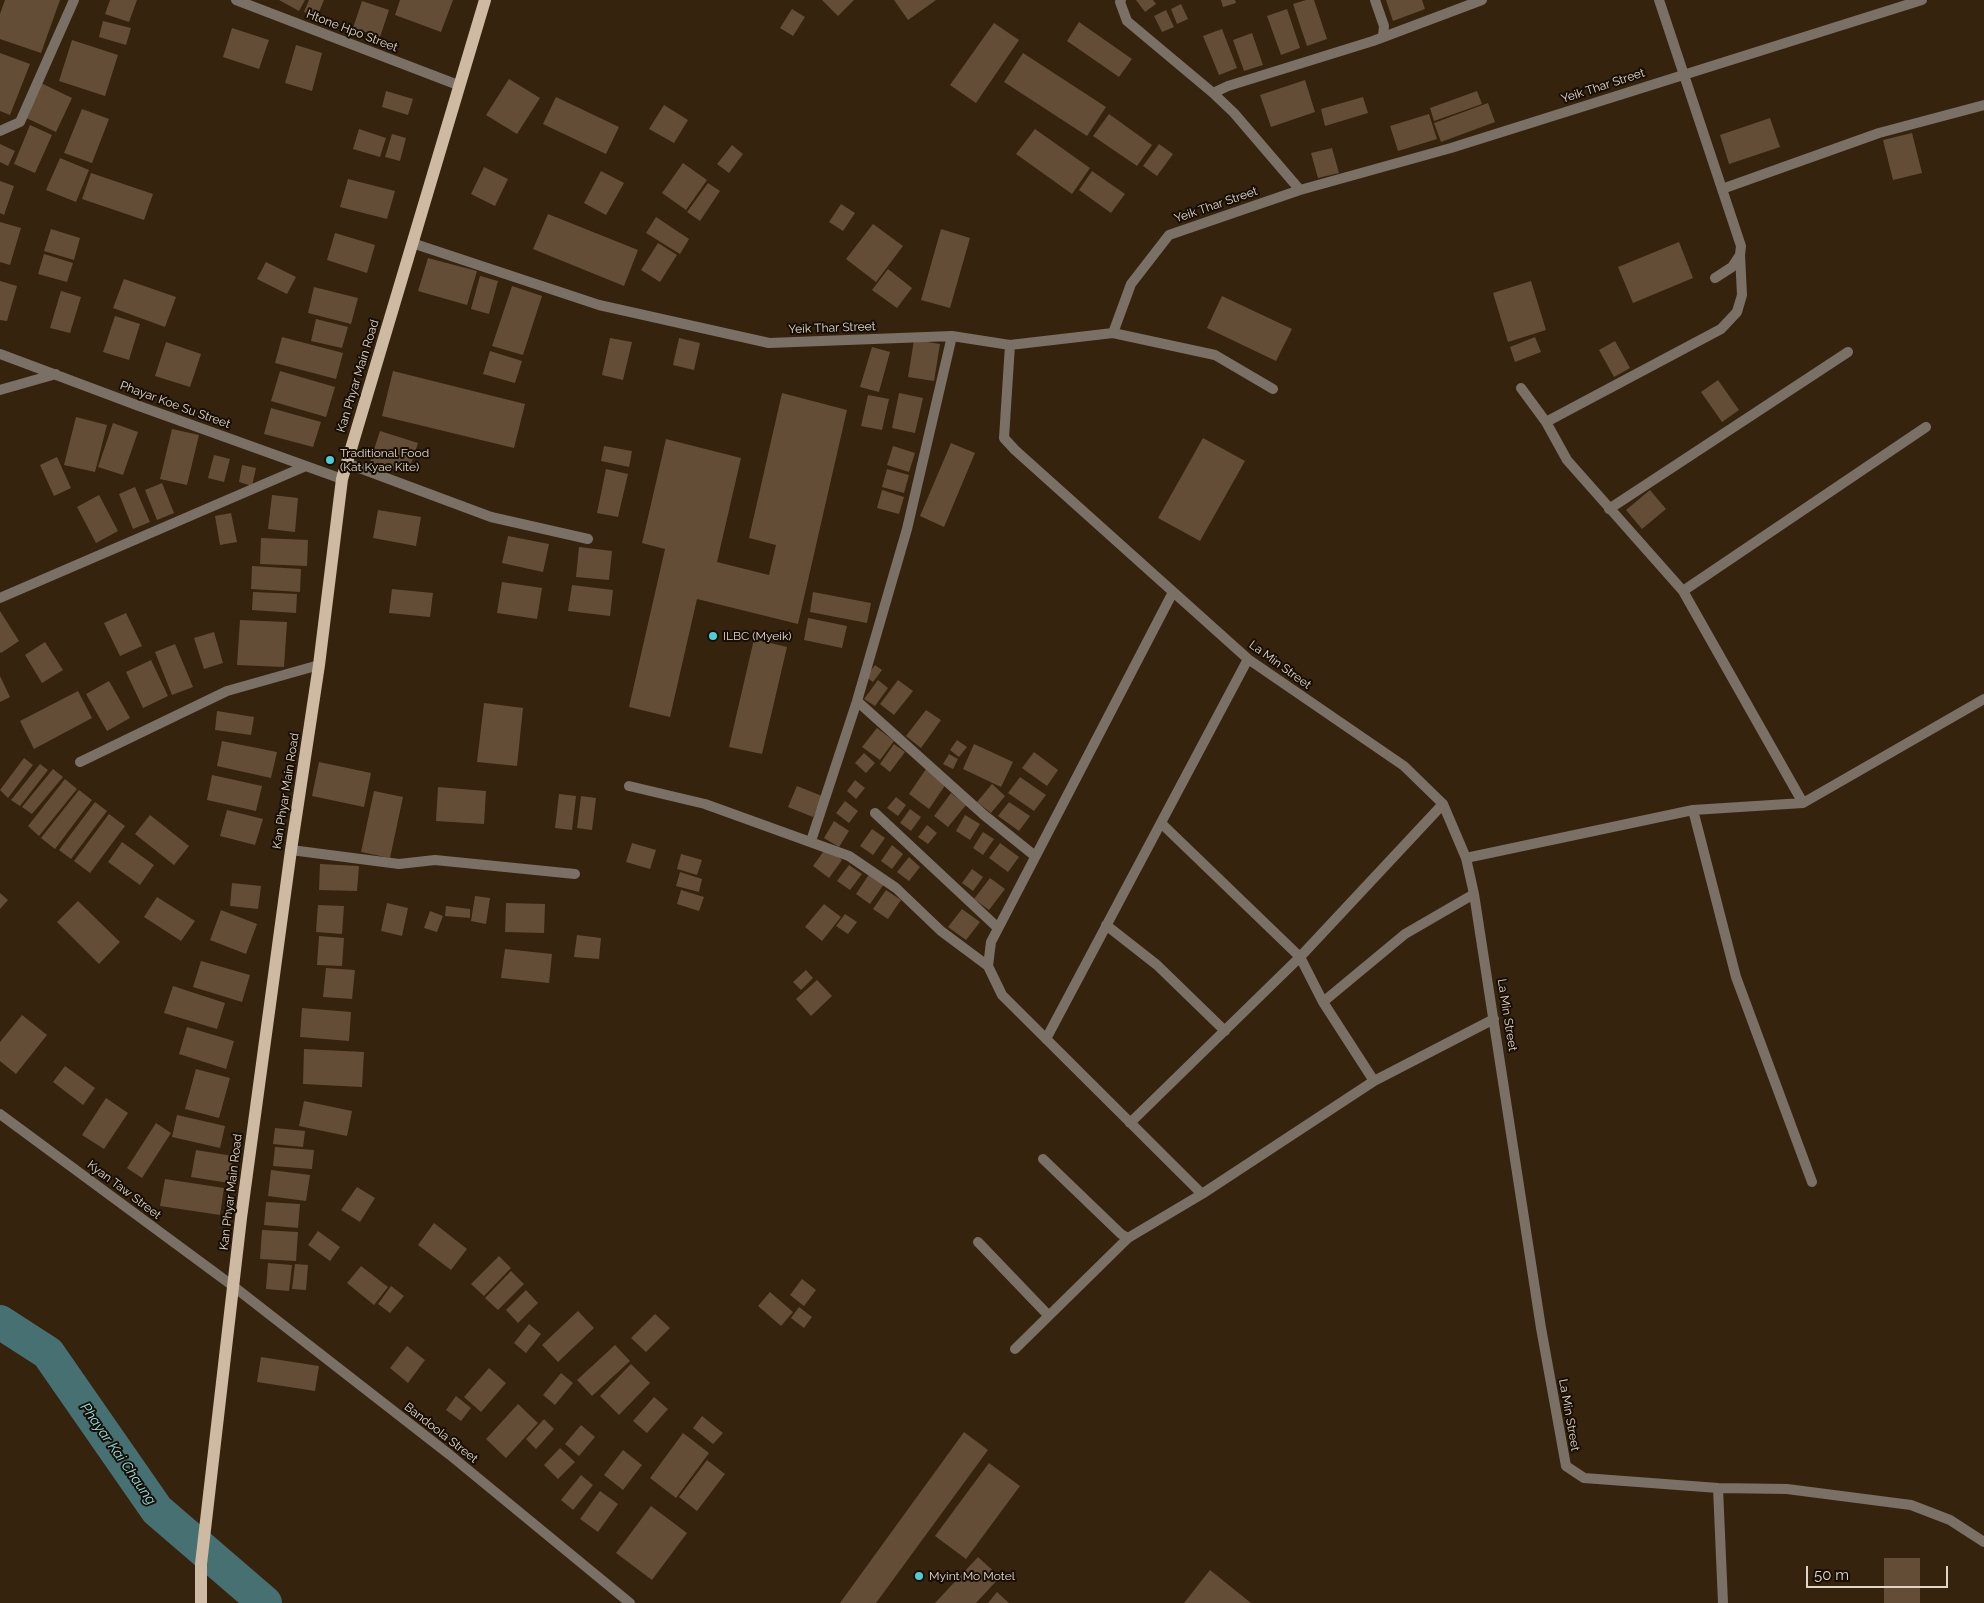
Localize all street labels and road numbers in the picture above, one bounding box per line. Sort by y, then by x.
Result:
street label: Htone Hpo Street [304,7,400,55]
street label: Yeik Thar Street [1559,66,1647,106]
street label: Yeik Thar Street [1172,184,1260,226]
street label: Kan Phyar Main Road [334,318,382,434]
street label: Yeik Thar Street [788,319,876,337]
street label: Phayar Koe Su Street [118,378,232,432]
street label: La Min Street [1246,638,1314,692]
street label: Kan Phyar Main Road [270,732,302,850]
street label: La Min Street [1494,978,1520,1052]
street label: Kan Phyar Main Road [217,1133,245,1251]
street label: Kyan Taw Street [84,1158,164,1222]
street label: La Min Street [1556,1378,1582,1452]
street label: Bandoola Street [401,1400,481,1466]

